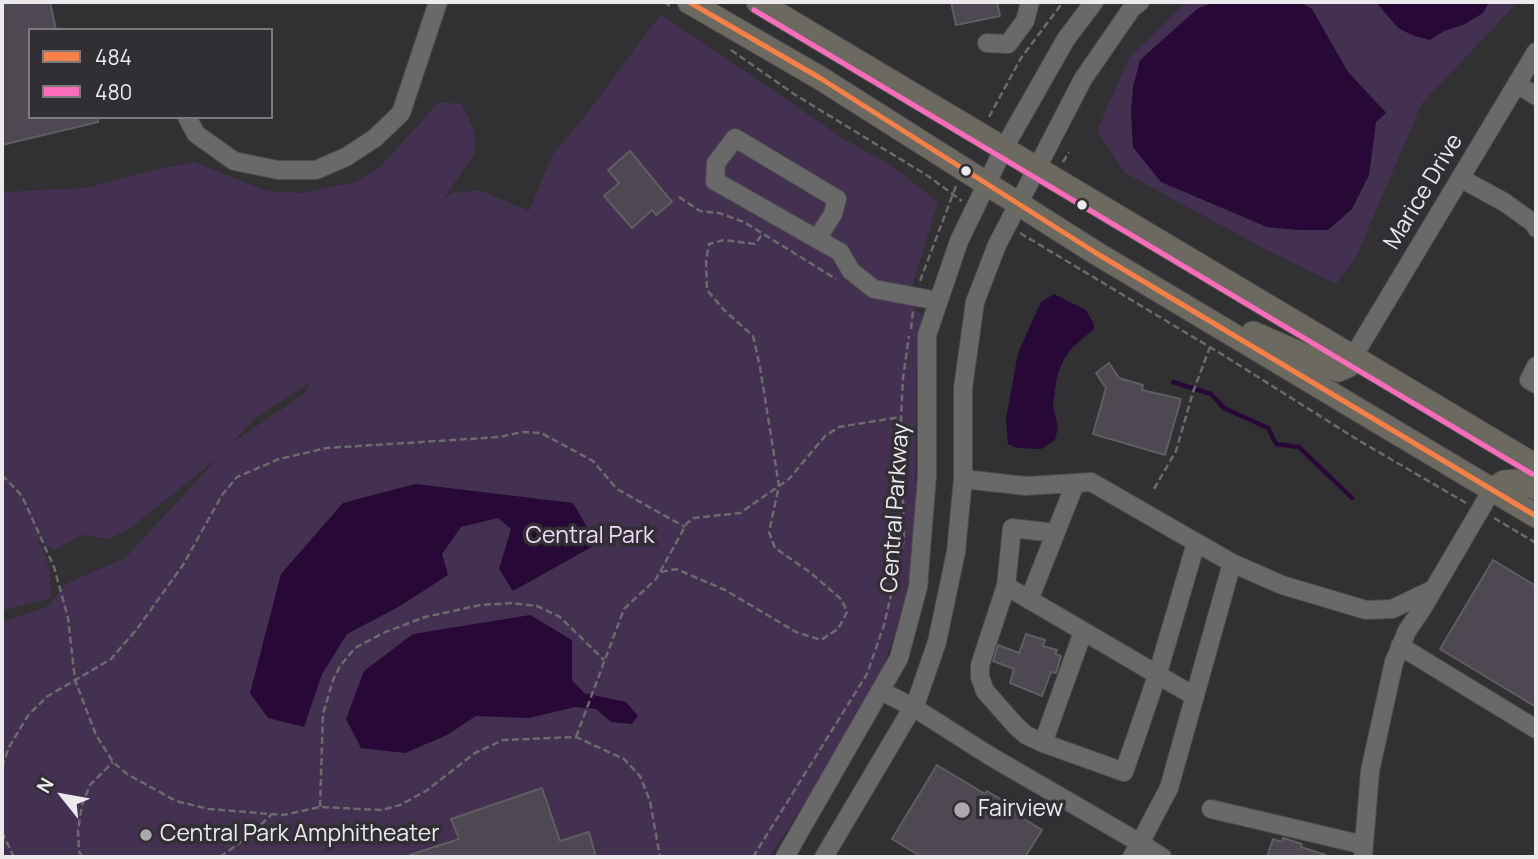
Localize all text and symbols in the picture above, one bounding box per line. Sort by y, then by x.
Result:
legend [28,28,273,119]
text: 484 [95,43,132,71]
text: 480 [95,78,132,106]
street label: Marice Drive [1379,129,1469,255]
unlabelled marker [959,164,973,178]
unlabelled marker [1075,198,1089,212]
street label: Central Parkway [876,422,916,594]
park label: Central Park [526,523,654,551]
north arrow [28,761,98,831]
text: N [30,773,60,798]
place label: Fairview [978,796,1063,824]
marker: Fairview [952,800,972,820]
place label: Central Park Amphitheater [160,821,440,849]
marker: Central Park Amphitheater [138,827,154,843]

